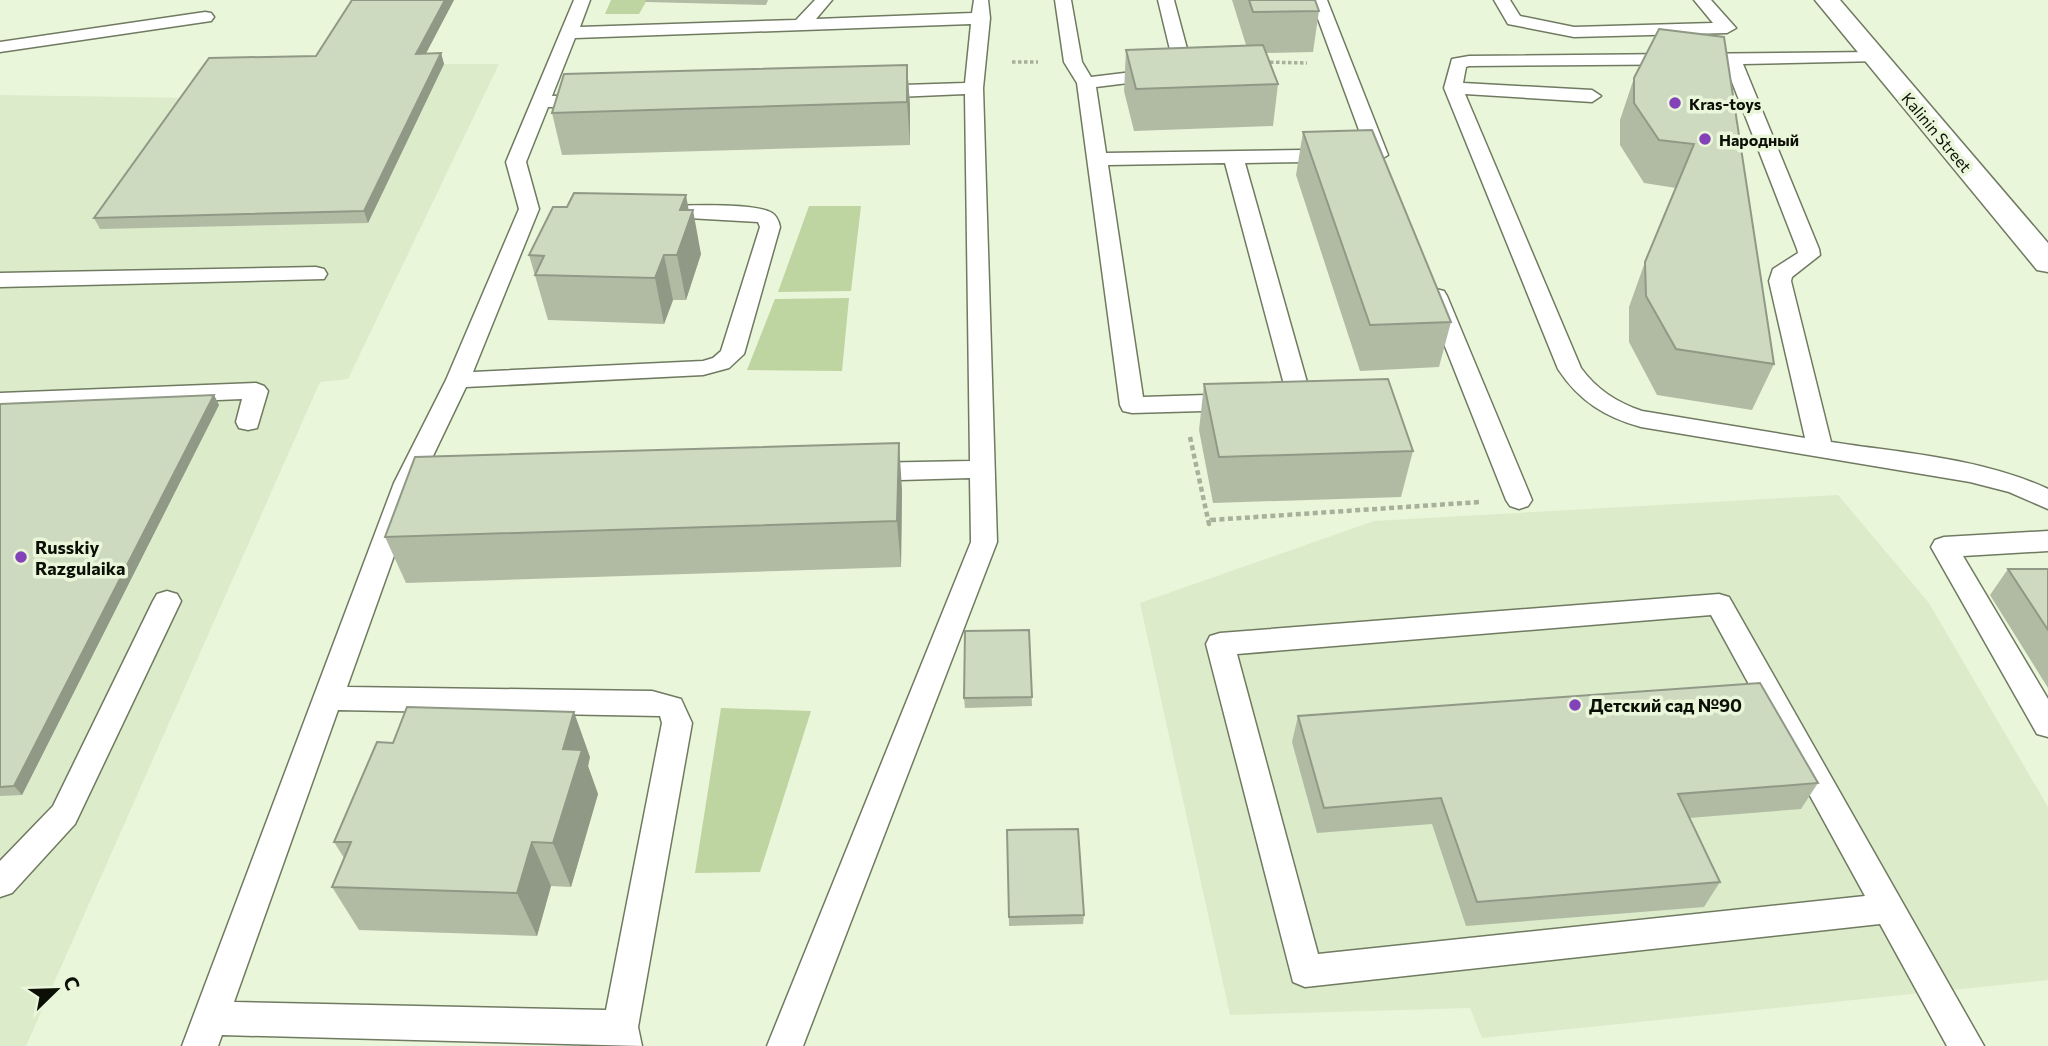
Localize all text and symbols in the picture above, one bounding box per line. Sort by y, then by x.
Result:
street label: Kalinin Street [1898,88,1976,176]
place label: Kras-toys [1689,94,1761,113]
marker: Kras-toys [1667,95,1683,111]
place label: Народный [1719,130,1799,149]
marker: Народный [1697,131,1713,147]
place label: Russkiy Razgulaika [35,536,125,579]
marker: Russkiy Razgulaika [13,549,29,565]
place label: Детский сад №90 [1589,694,1742,716]
marker: Детский сад №90 [1567,697,1583,713]
north arrow [21,955,91,1025]
text: С [59,973,85,994]

